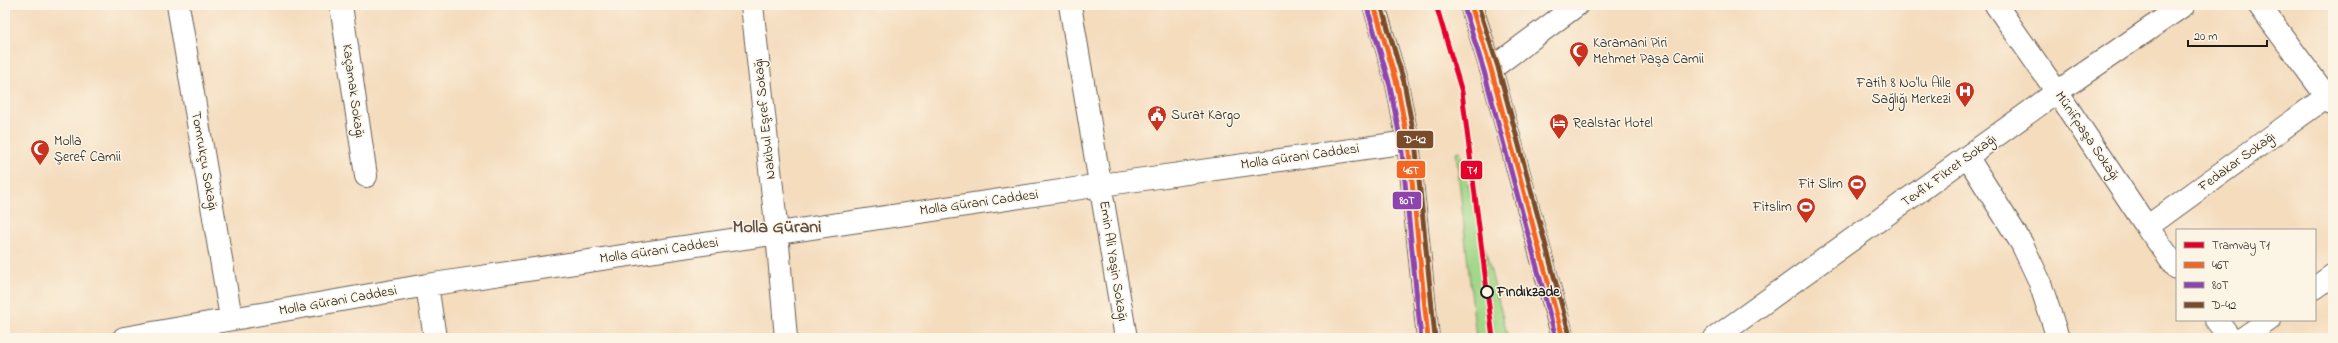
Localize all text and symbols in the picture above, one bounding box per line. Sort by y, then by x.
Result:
scale bar [2188,22,2267,48]
text: 20 m [2194,28,2217,46]
place label: Karamani Piri Mehmet Paşa Camii [1593,33,1704,70]
mosque icon: Karamani Piri Mehmet Paşa Camii [1568,40,1590,68]
street label: Kaçamak Sokağı [335,43,370,139]
street label: Nakibul Eşref Sokağı [748,57,783,180]
place label: Fatih 8 No'lu Aile Sağlığı Merkezi [1855,73,1952,111]
hospital icon: Fatih 8 No'lu Aile Sağlığı Merkezi [1954,80,1976,108]
street label: Münifpaşa Sokağı [2048,87,2125,185]
public building icon: Surat Kargo [1146,104,1168,132]
place label: Surat Kargo [1171,105,1240,127]
street label: Tomrukçu Sokağı [184,110,223,212]
hotel icon: Realstar Hotel [1548,112,1570,140]
place label: Realstar Hotel [1573,113,1653,134]
street label: Fedakar Sokağı [2193,127,2280,199]
street label: Tevfik Fikret Sokağı [1897,129,2002,214]
line badge: D-42 [1396,130,1434,149]
place label: Molla Şeref Camii [54,131,121,168]
text: D-42 [1403,132,1427,148]
mosque icon: Molla Şeref Camii [29,138,51,166]
street label: Molla Gürani Caddesi [1239,138,1361,176]
line badge: 46T [1396,160,1426,179]
line badge: T1 [1460,160,1483,180]
text: 46T [1402,163,1420,179]
text: T1 [1467,163,1477,179]
sports icon: Fit Slim [1846,173,1868,201]
place label: Fit Slim [1797,174,1843,195]
street label: Molla Gürani Caddesi [918,184,1040,222]
line badge: 80T [1392,191,1422,210]
text: 80T [1398,193,1415,209]
sports icon: Fitslim [1795,196,1817,224]
place label: Fitslim [1752,197,1792,218]
street label: Emin Ali Yaşin Sokağı [1092,199,1133,323]
district label: Molla Gürani [733,215,821,241]
legend [2176,229,2316,321]
street label: Molla Gürani Caddesi [598,232,720,270]
text: Tramvay T1 [2212,237,2270,256]
text: 46T [2212,257,2229,275]
text: 80T [2212,277,2229,295]
street label: Molla Gürani Caddesi [277,280,399,322]
place label: Fındıkzade [1496,282,1560,303]
marker: Fındıkzade [1480,285,1494,299]
text: D-42 [2211,297,2236,315]

